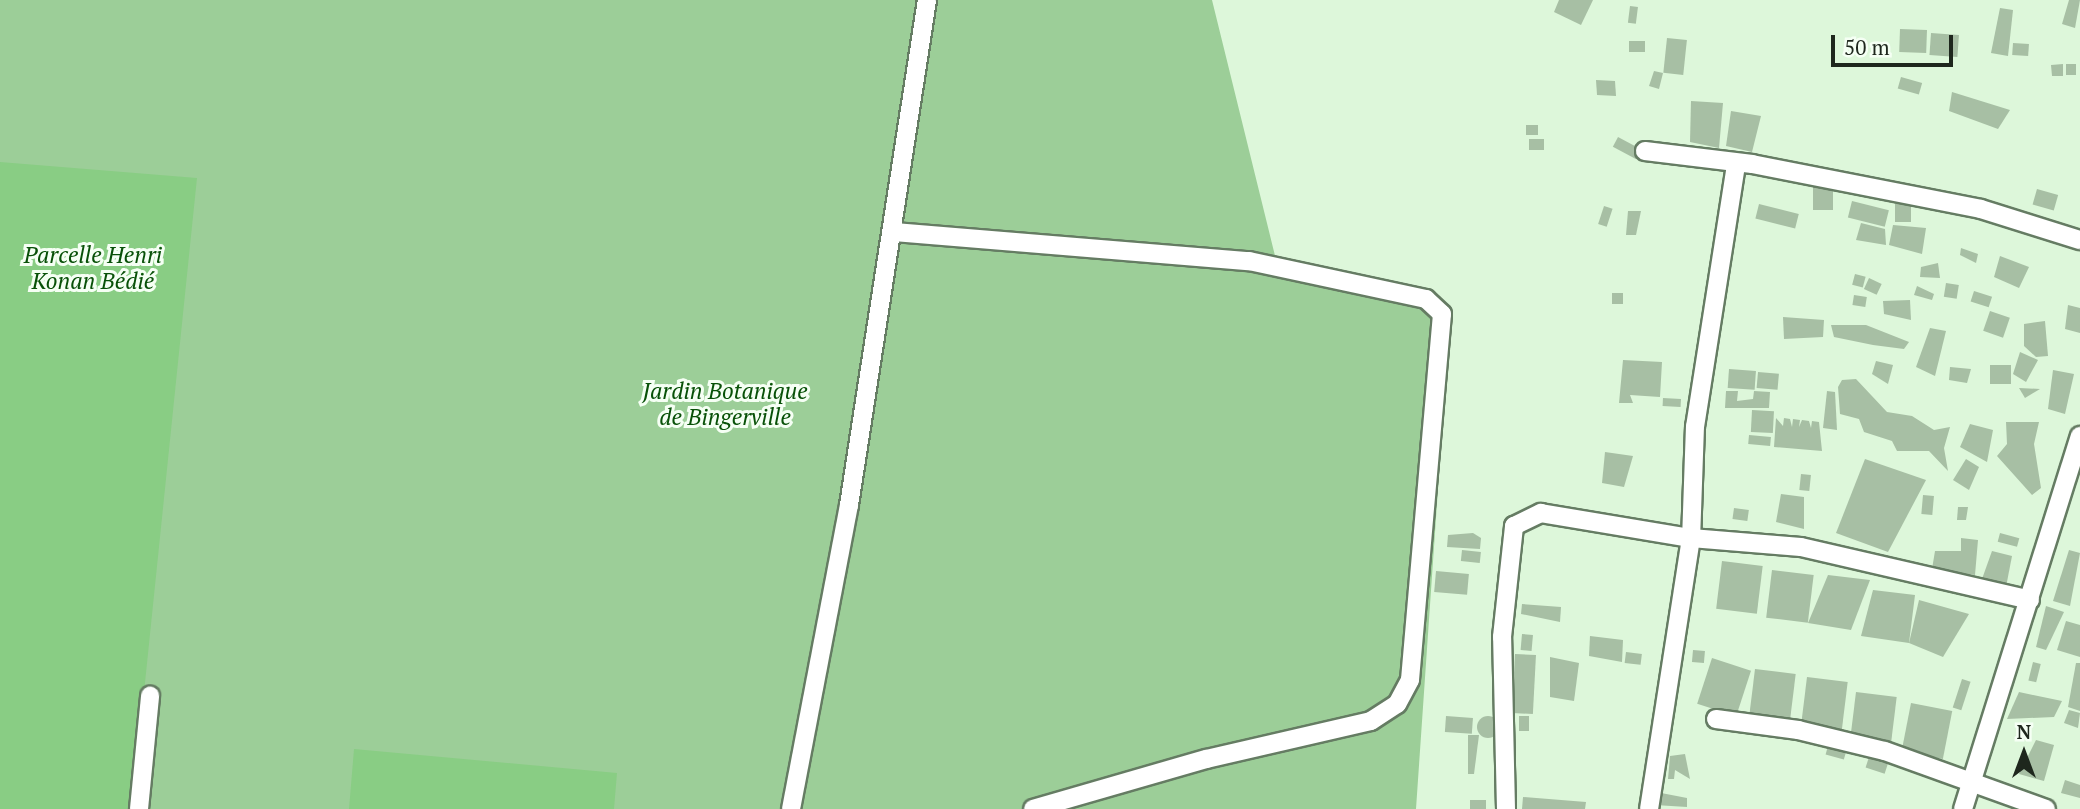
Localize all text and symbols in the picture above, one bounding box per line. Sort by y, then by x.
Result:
scale bar [1835,21,1958,65]
text: 50 m [1844,33,1890,61]
park label: Parcelle Henri Konan Bédié [24,241,162,295]
park label: Jardin Botanique de Bingerville [642,377,808,431]
north arrow [1989,718,2059,788]
text: N [2017,719,2031,744]

